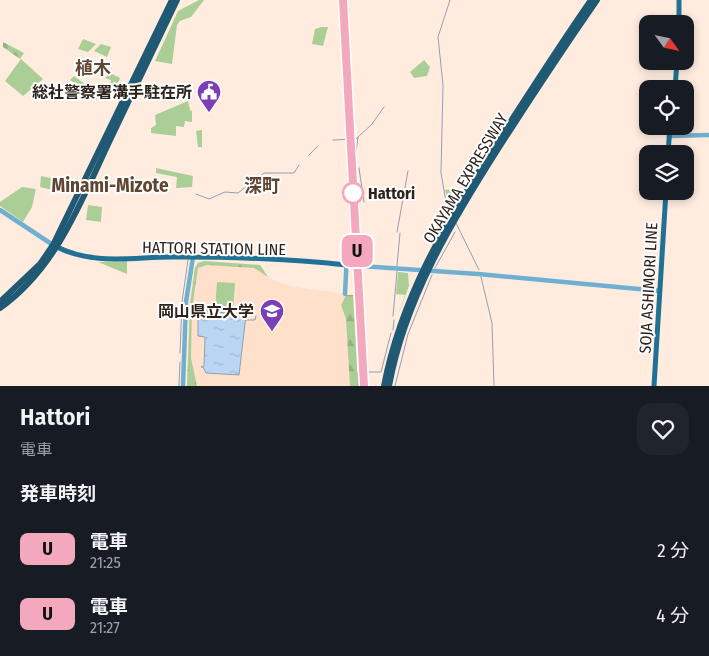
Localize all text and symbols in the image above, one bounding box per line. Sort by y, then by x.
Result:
north arrow [639,15,694,70]
map controls [639,15,694,200]
district label: 植木 [75,57,111,79]
public building icon: 総社警察署溝手駐在所 [196,79,222,113]
button: locate [639,80,694,135]
place label: 総社警察署溝手駐在所 [32,83,192,102]
street label: OKAYAMA EXPRESSWAY [419,110,512,247]
button: layers [639,145,694,200]
district label: Minami-Mizote [51,174,169,197]
district label: 深町 [244,175,280,197]
marker: Hattori [342,182,364,204]
place label: Hattori [368,184,415,203]
street label: SOJA ASHIMORI LINE [636,222,661,354]
line badge: U [341,235,373,267]
street label: HATTORI STATION LINE [142,238,286,259]
text: U [352,240,362,262]
school or university icon: 岡山県立大学 [259,298,285,332]
place label: 岡山県立大学 [158,302,254,321]
text: Hattori [20,403,90,431]
button: heart [637,403,689,455]
text: 電車 [20,440,52,459]
text: 発車時刻 [20,482,96,505]
text: 電車 [90,530,128,553]
text: U [42,538,53,560]
text: 2 分 [657,539,689,562]
text: 21:25 [90,553,121,572]
text: 電車 [90,595,128,618]
text: U [42,603,53,625]
text: 4 分 [656,604,689,627]
text: 21:27 [90,618,120,637]

